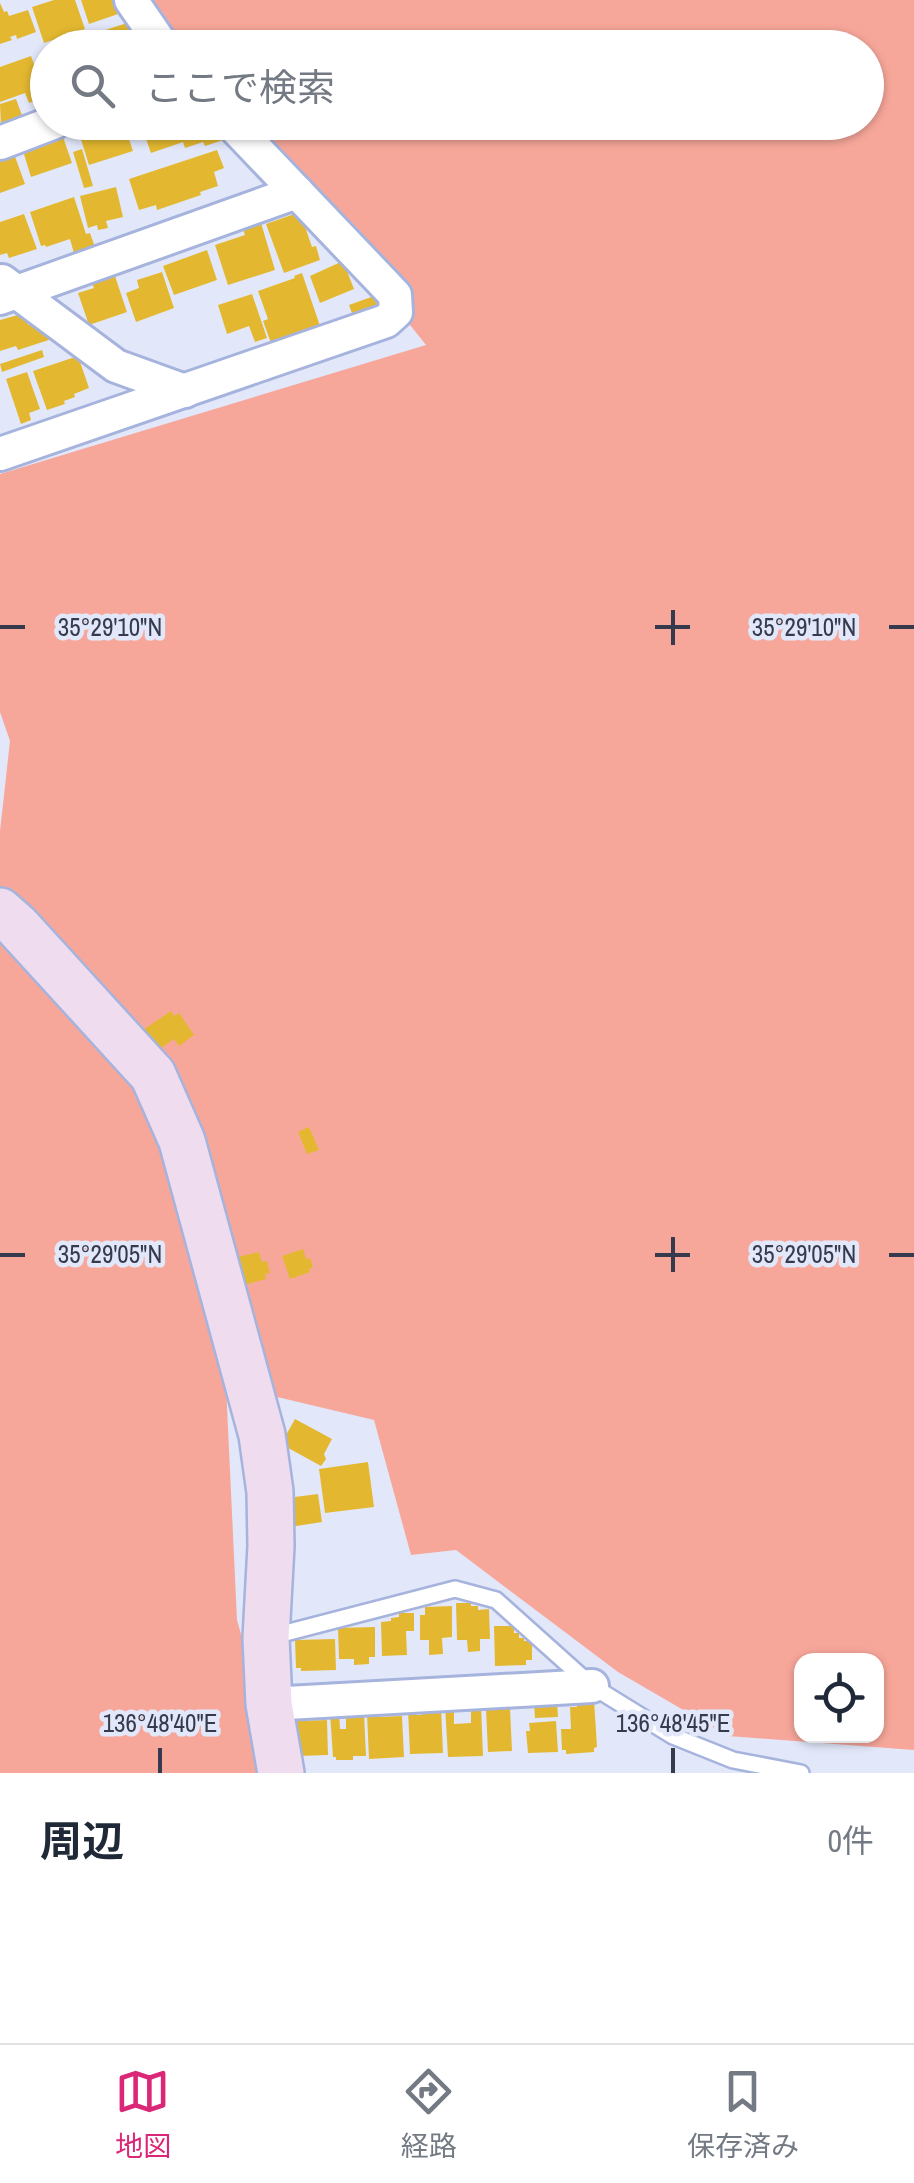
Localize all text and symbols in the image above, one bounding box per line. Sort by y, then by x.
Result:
search box [30,30,884,140]
icon: search [65,58,120,113]
text: ここで検索 [145,62,335,113]
text: 35°29'10"N [58,610,162,644]
text: 35°29'10"N [752,610,856,644]
text: 35°29'05"N [58,1237,162,1271]
text: 35°29'05"N [752,1237,856,1271]
map controls [794,1653,884,1743]
button: locate [794,1653,884,1743]
text: 136°48'40"E [103,1706,217,1740]
text: 136°48'45"E [616,1706,730,1740]
text: 周辺 [40,1813,124,1869]
text: 0件 [827,1819,874,1862]
tab: 地図 [115,2064,171,2165]
tab: 経路 [401,2064,457,2165]
tab: 保存済み [687,2064,799,2165]

